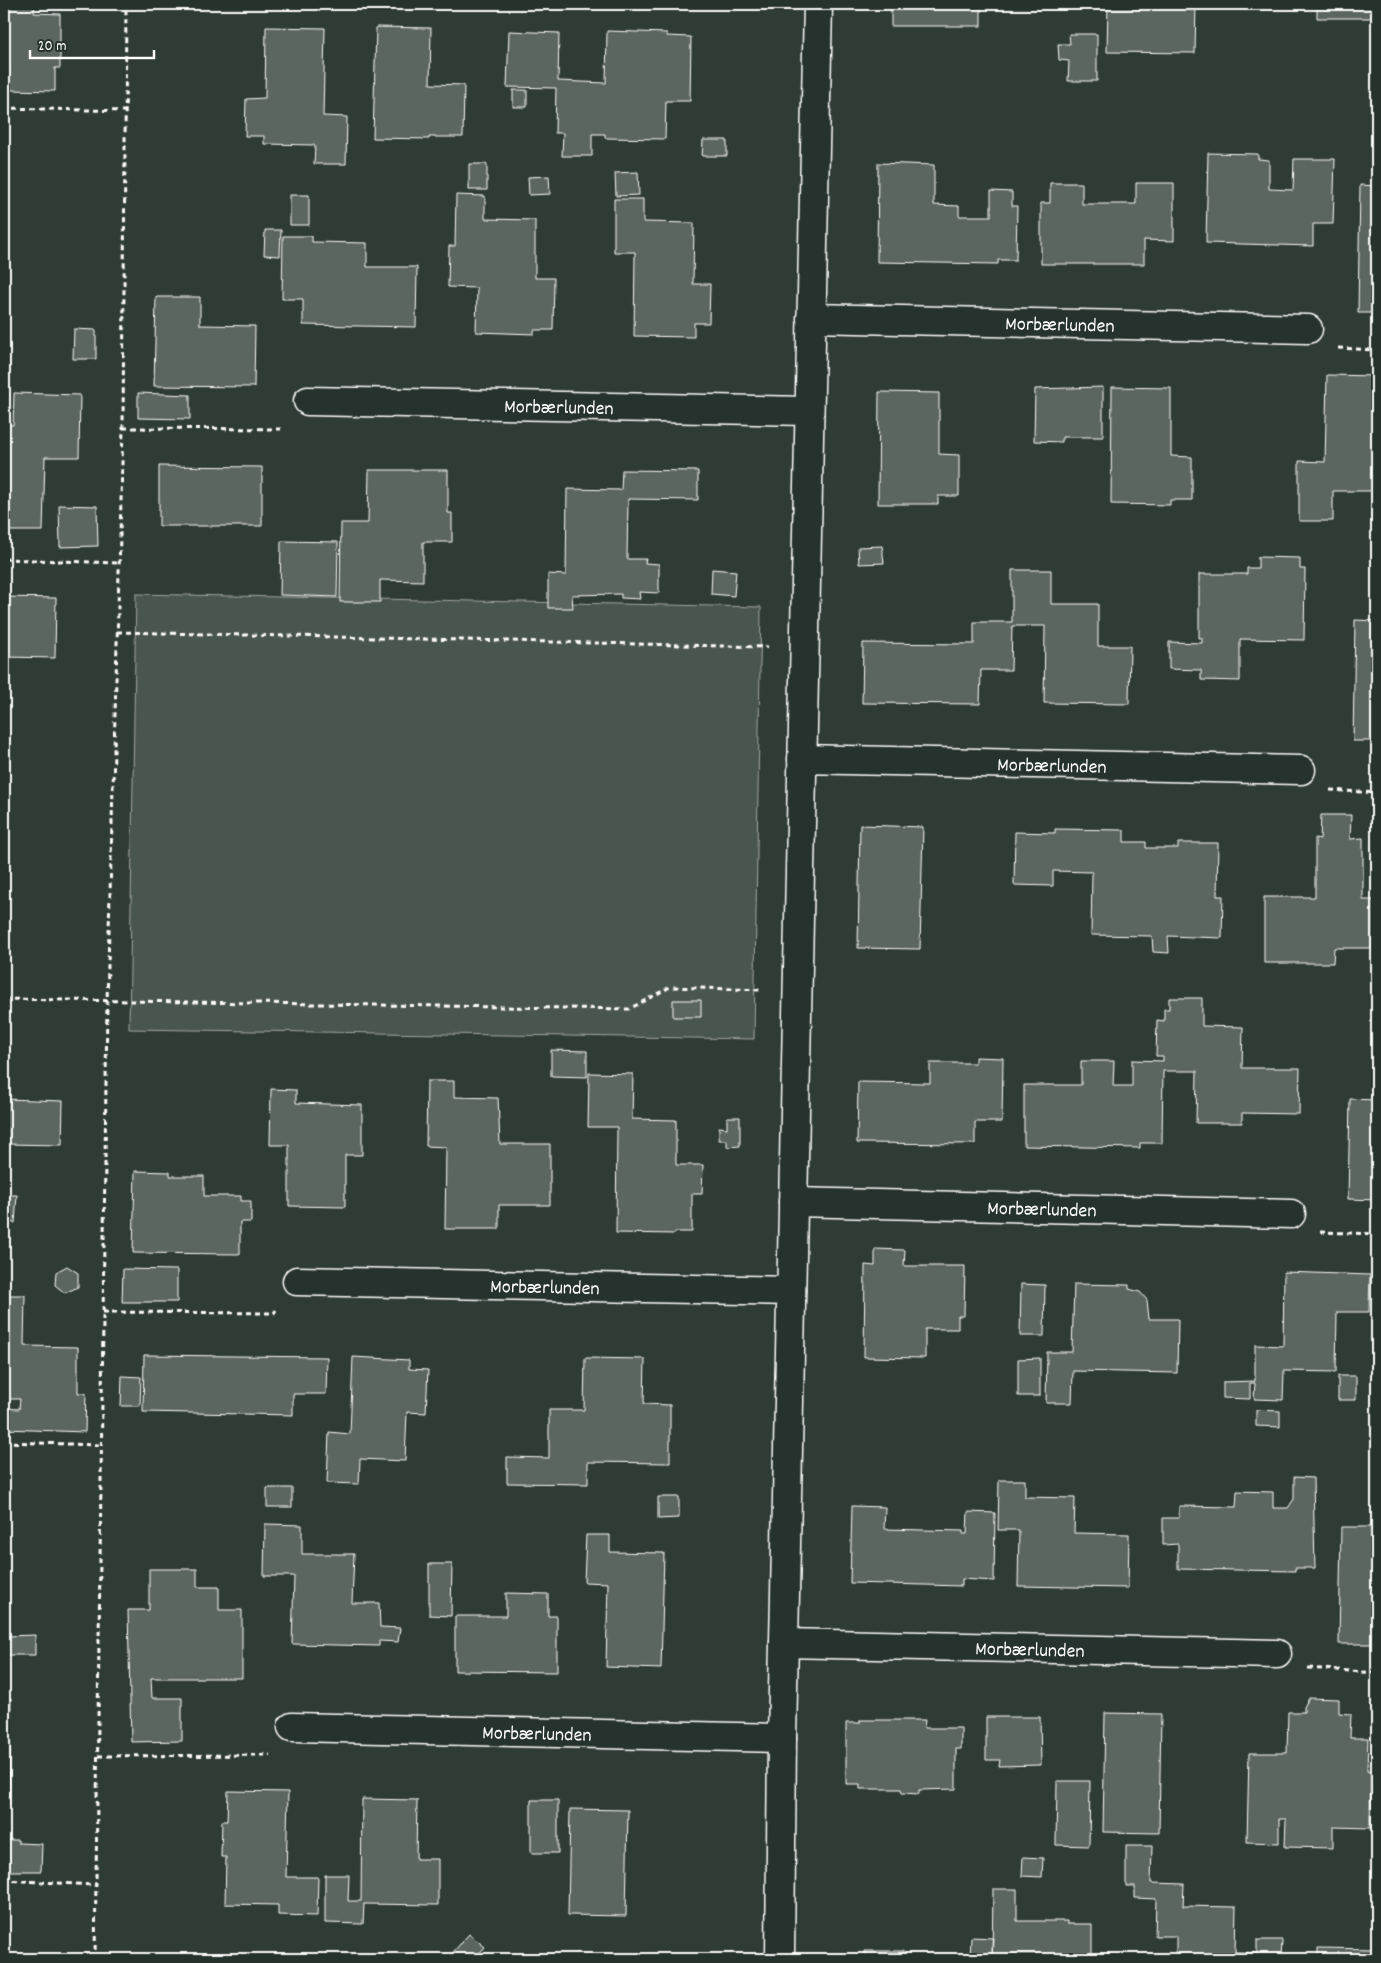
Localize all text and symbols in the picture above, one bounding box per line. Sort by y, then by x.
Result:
scale bar [30,28,154,60]
text: 20 m [38,36,66,58]
street label: Morbærlunden [1005,311,1115,342]
street label: Morbærlunden [504,394,614,424]
street label: Morbærlunden [997,752,1107,783]
street label: Morbærlunden [987,1196,1097,1226]
street label: Morbærlunden [490,1274,600,1304]
street label: Morbærlunden [975,1636,1085,1667]
street label: Morbærlunden [482,1720,592,1751]

